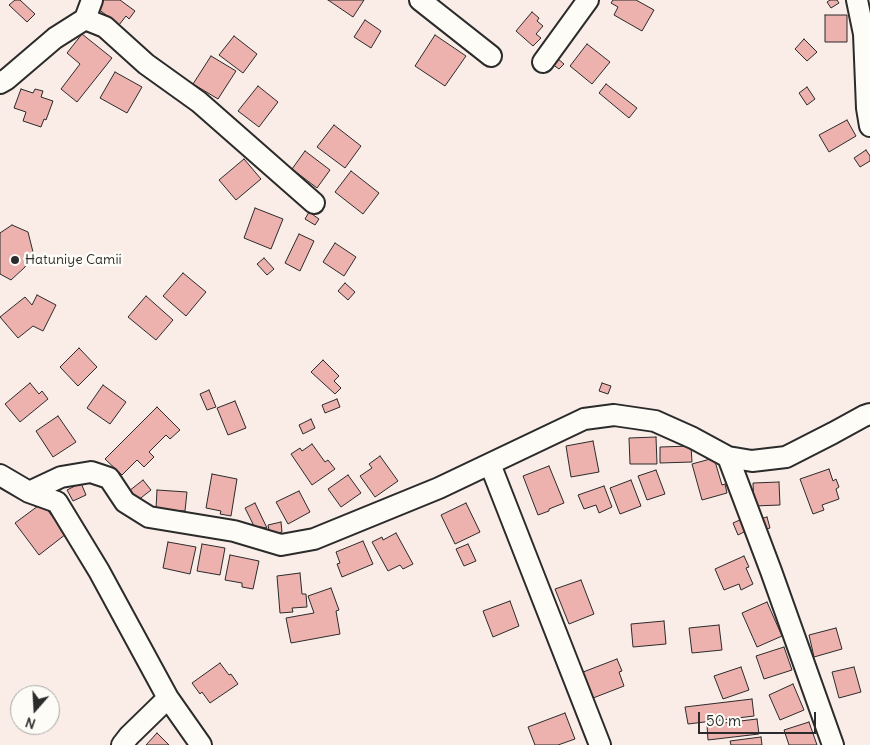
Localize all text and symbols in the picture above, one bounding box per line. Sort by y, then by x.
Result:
place label: Hatuniye Camii [25,252,122,268]
marker: Hatuniye Camii [9,254,21,266]
north arrow [10,685,60,735]
scale bar [700,702,818,734]
text: 50 m [706,711,741,730]
text: N [23,713,38,733]

